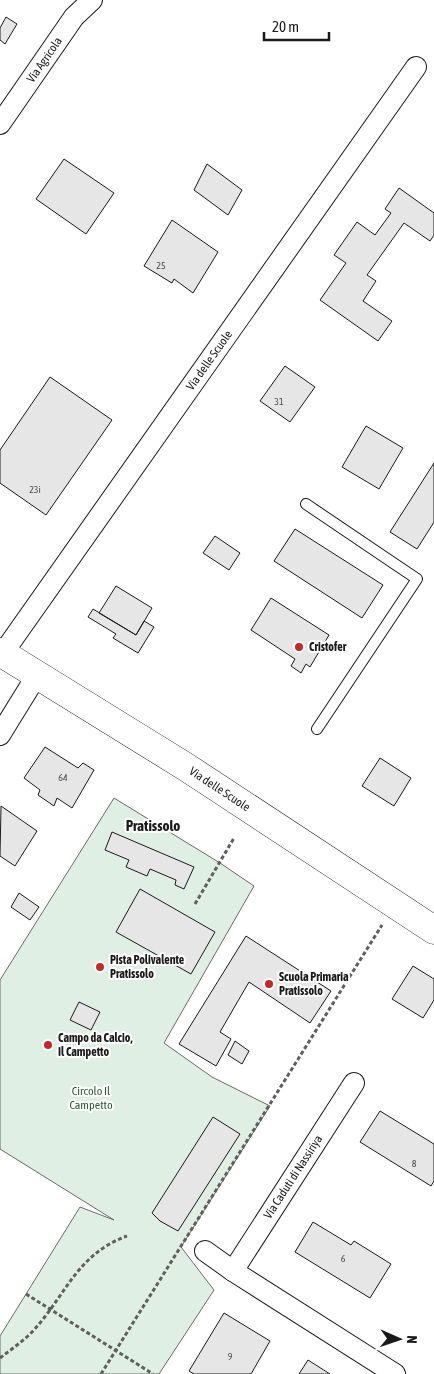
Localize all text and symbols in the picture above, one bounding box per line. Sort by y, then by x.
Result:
scale bar [264,10,329,42]
text: 20 m [272,18,299,35]
street label: Via Agricola [24,34,65,85]
house number: 25 [156,260,166,271]
street label: Via delle Scuole [183,328,235,393]
house number: 31 [274,396,284,407]
house number: 23i [29,484,41,495]
place label: Cristofer [309,640,347,654]
marker: Cristofer [293,641,305,653]
street label: Via delle Scuole [187,764,253,814]
house number: 64 [58,772,68,783]
district label: Pratissolo [126,817,180,834]
place label: Pista Polivalente Pratissolo [110,953,185,981]
marker: Pista Polivalente Pratissolo [94,961,106,973]
place label: Scuola Primaria Pratissolo [279,970,349,998]
marker: Scuola Primaria Pratissolo [263,978,275,990]
place label: Campo da Calcio, Il Campetto [58,1031,133,1059]
marker: Campo da Calcio, Il Campetto [42,1039,54,1051]
park label: Circolo Il Campetto [69,1084,113,1112]
street label: Via Caduti di Nassiriya [261,1133,325,1221]
house number: 8 [412,1158,417,1169]
house number: 6 [341,1253,346,1264]
north arrow [374,1314,424,1364]
text: N [404,1335,420,1344]
house number: 9 [228,1351,233,1362]

